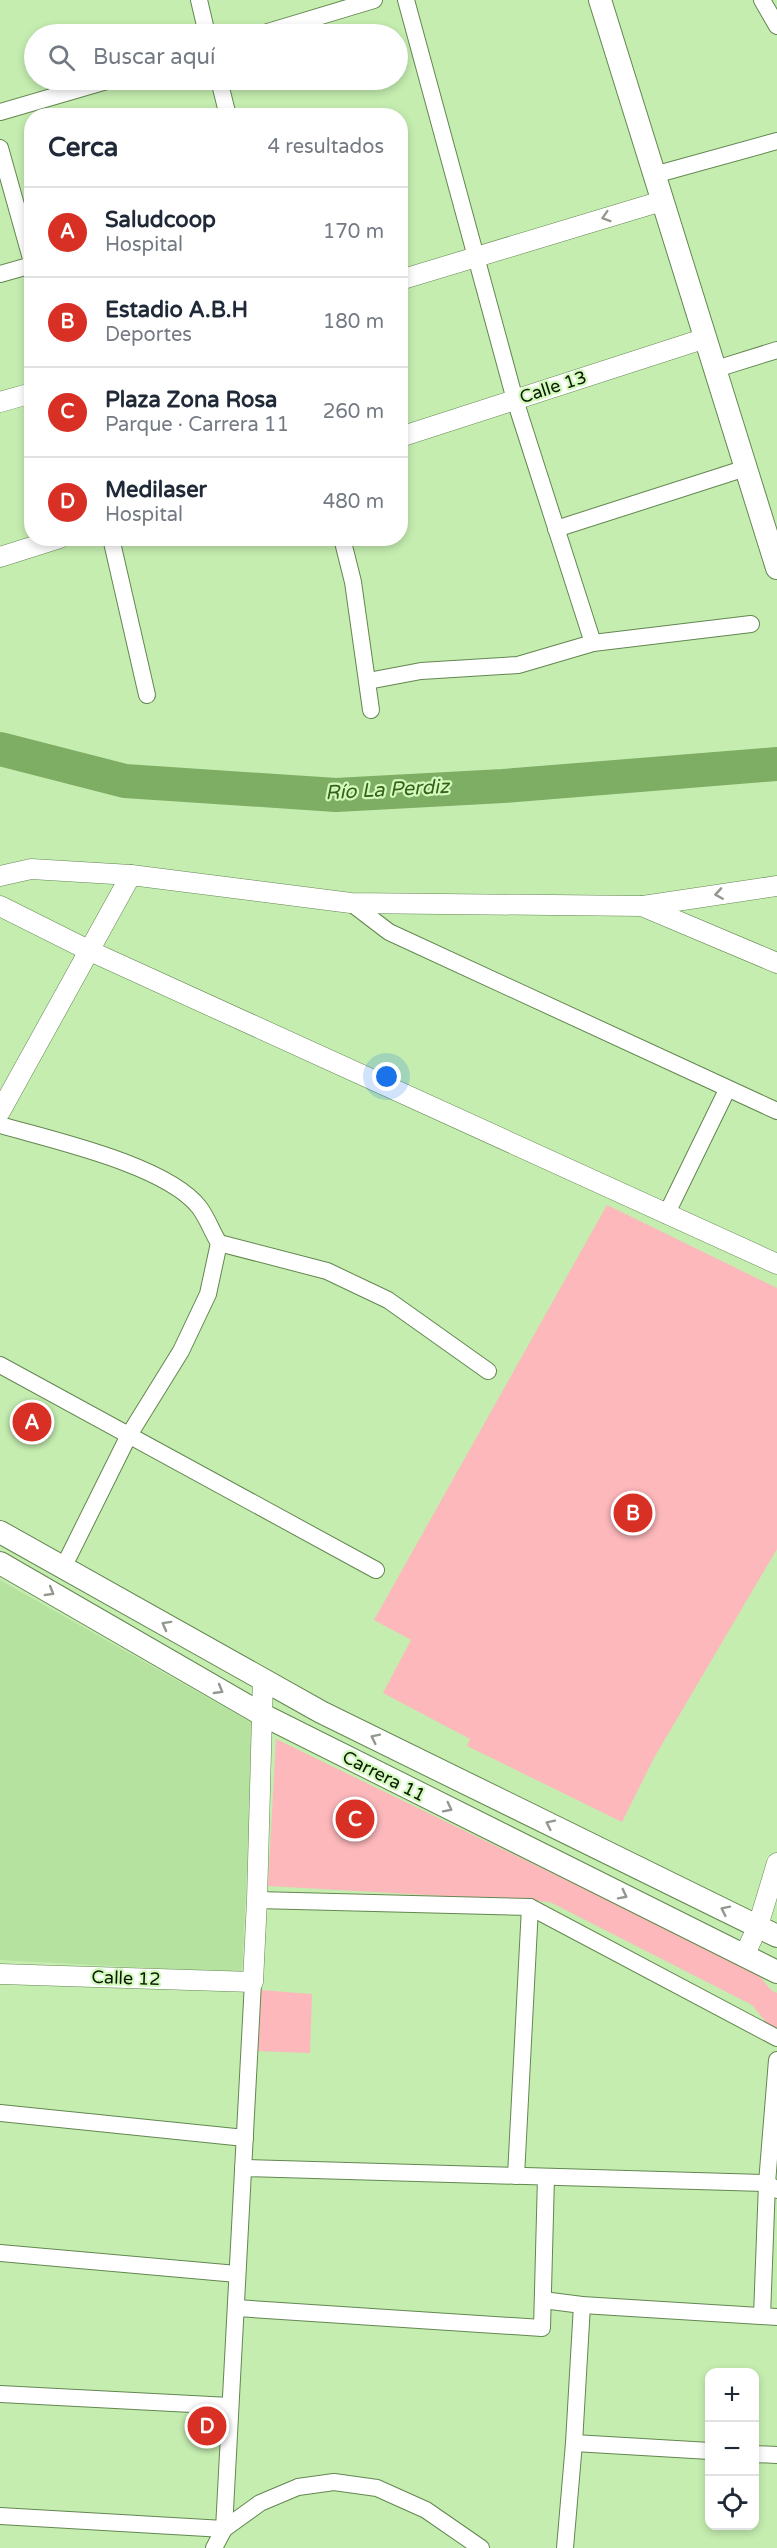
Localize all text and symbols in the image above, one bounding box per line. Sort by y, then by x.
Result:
search box [24,24,408,90]
icon: search [45,41,78,74]
text: Buscar aquí [93,44,215,70]
text: Cerca [48,132,118,163]
text: 4 resultados [268,135,384,159]
text: Saludcoop [105,207,216,233]
one-way arrow [601,210,612,222]
text: A [60,220,75,244]
text: 170 m [323,220,384,244]
text: Hospital [105,233,183,257]
text: Estadio A.B.H [105,297,248,323]
text: B [61,310,74,334]
text: 180 m [323,310,384,334]
text: Deportes [105,323,192,347]
street label: Calle 13 [517,366,589,408]
text: Plaza Zona Rosa [105,387,277,413]
text: C [61,400,74,424]
text: 260 m [323,400,384,424]
text: Parque · Carrera 11 [105,413,289,437]
text: Medilaser [105,477,207,503]
text: D [60,490,75,514]
text: 480 m [323,490,384,514]
text: Hospital [105,503,183,527]
water label: Río La Perdiz [324,775,452,805]
one-way arrow [715,888,724,900]
your location [372,1062,401,1091]
pin: A [12,1400,51,1444]
pin: B [614,1490,652,1536]
one-way arrow [44,1585,54,1597]
one-way arrow [162,1621,172,1632]
one-way arrow [213,1683,223,1694]
one-way arrow [370,1733,381,1745]
street label: Carrera 11 [339,1746,429,1806]
pin: C [336,1796,374,1842]
one-way arrow [442,1801,453,1812]
one-way arrow [545,1819,556,1831]
one-way arrow [617,1888,627,1899]
one-way arrow [720,1905,731,1917]
street label: Calle 12 [91,1966,161,1990]
map controls [705,2368,759,2530]
button: + [705,2368,759,2422]
pin: D [188,2404,226,2448]
button: − [705,2422,759,2476]
button: locate [705,2476,759,2530]

